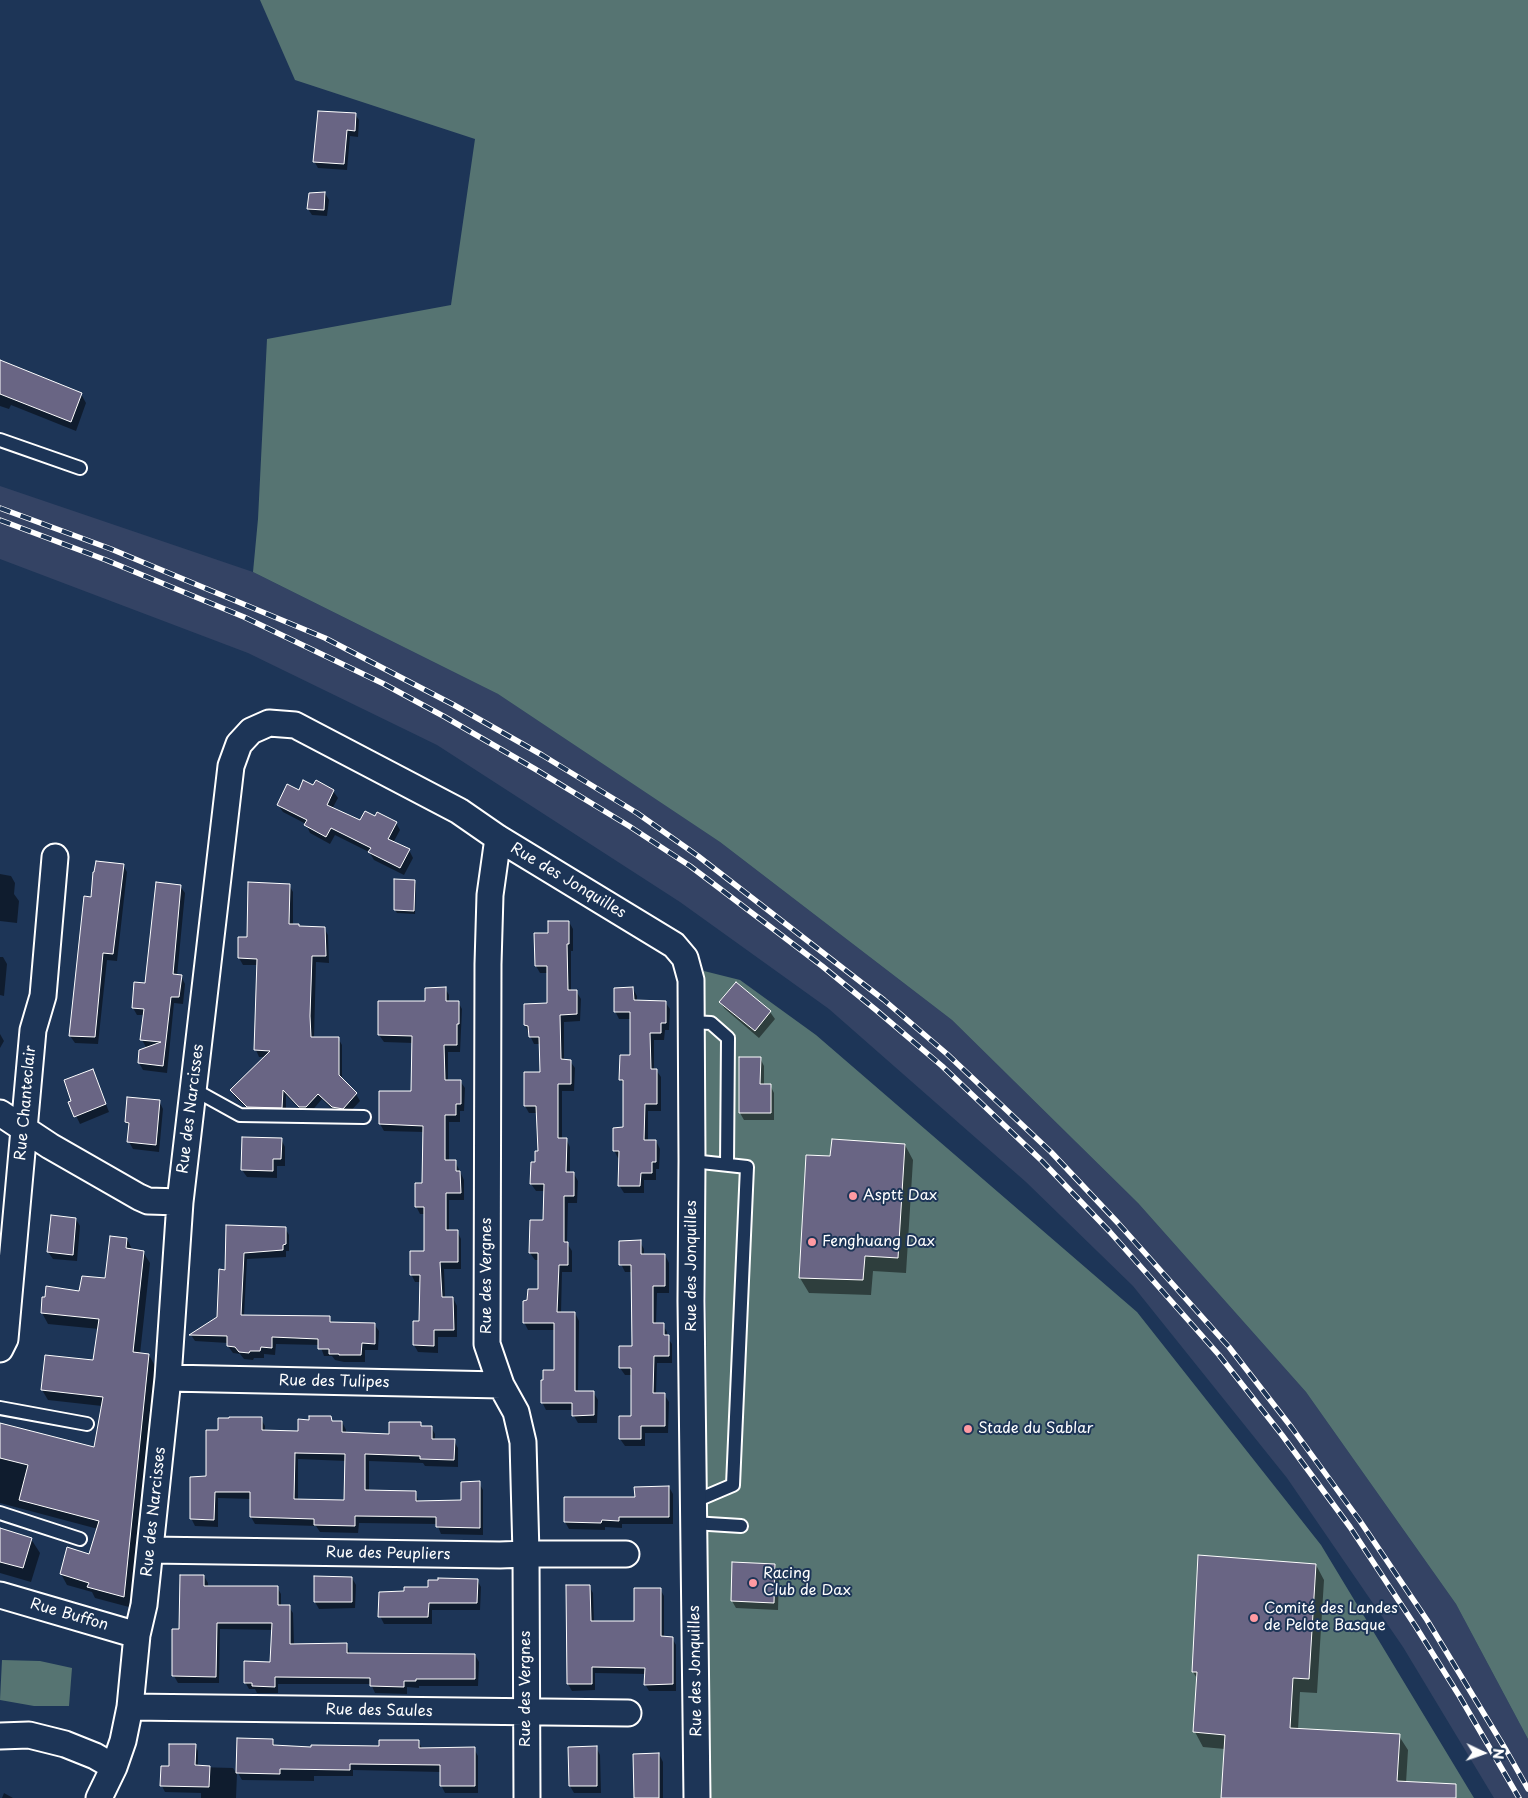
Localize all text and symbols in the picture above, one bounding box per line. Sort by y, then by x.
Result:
street label: Rue des Jonquilles [507,839,629,923]
street label: Rue des Narcisses [174,1043,208,1175]
street label: Rue Chanteclair [12,1045,40,1161]
place label: Asptt Dax [863,1187,937,1205]
marker: Asptt Dax [847,1190,859,1202]
street label: Rue des Jonquilles [683,1200,701,1332]
street label: Rue des Vergnes [478,1218,496,1334]
place label: Fenghuang Dax [822,1233,935,1251]
marker: Fenghuang Dax [806,1236,818,1248]
street label: Rue des Tulipes [278,1372,390,1392]
place label: Stade du Sablar [978,1420,1093,1438]
marker: Stade du Sablar [962,1423,974,1435]
street label: Rue des Narcisses [138,1446,170,1578]
street label: Rue des Peupliers [325,1544,451,1564]
place label: Racing Club de Dax [763,1565,851,1600]
marker: Racing Club de Dax [747,1577,759,1589]
street label: Rue Buffon [28,1595,110,1635]
place label: Comité des Landes de Pelote Basque [1264,1600,1398,1635]
street label: Rue des Jonquilles [686,1605,706,1737]
marker: Comité des Landes de Pelote Basque [1248,1612,1260,1624]
street label: Rue des Vergnes [517,1631,535,1747]
street label: Rue des Saules [325,1701,433,1721]
north arrow [1458,1728,1508,1778]
text: N [1488,1748,1509,1760]

